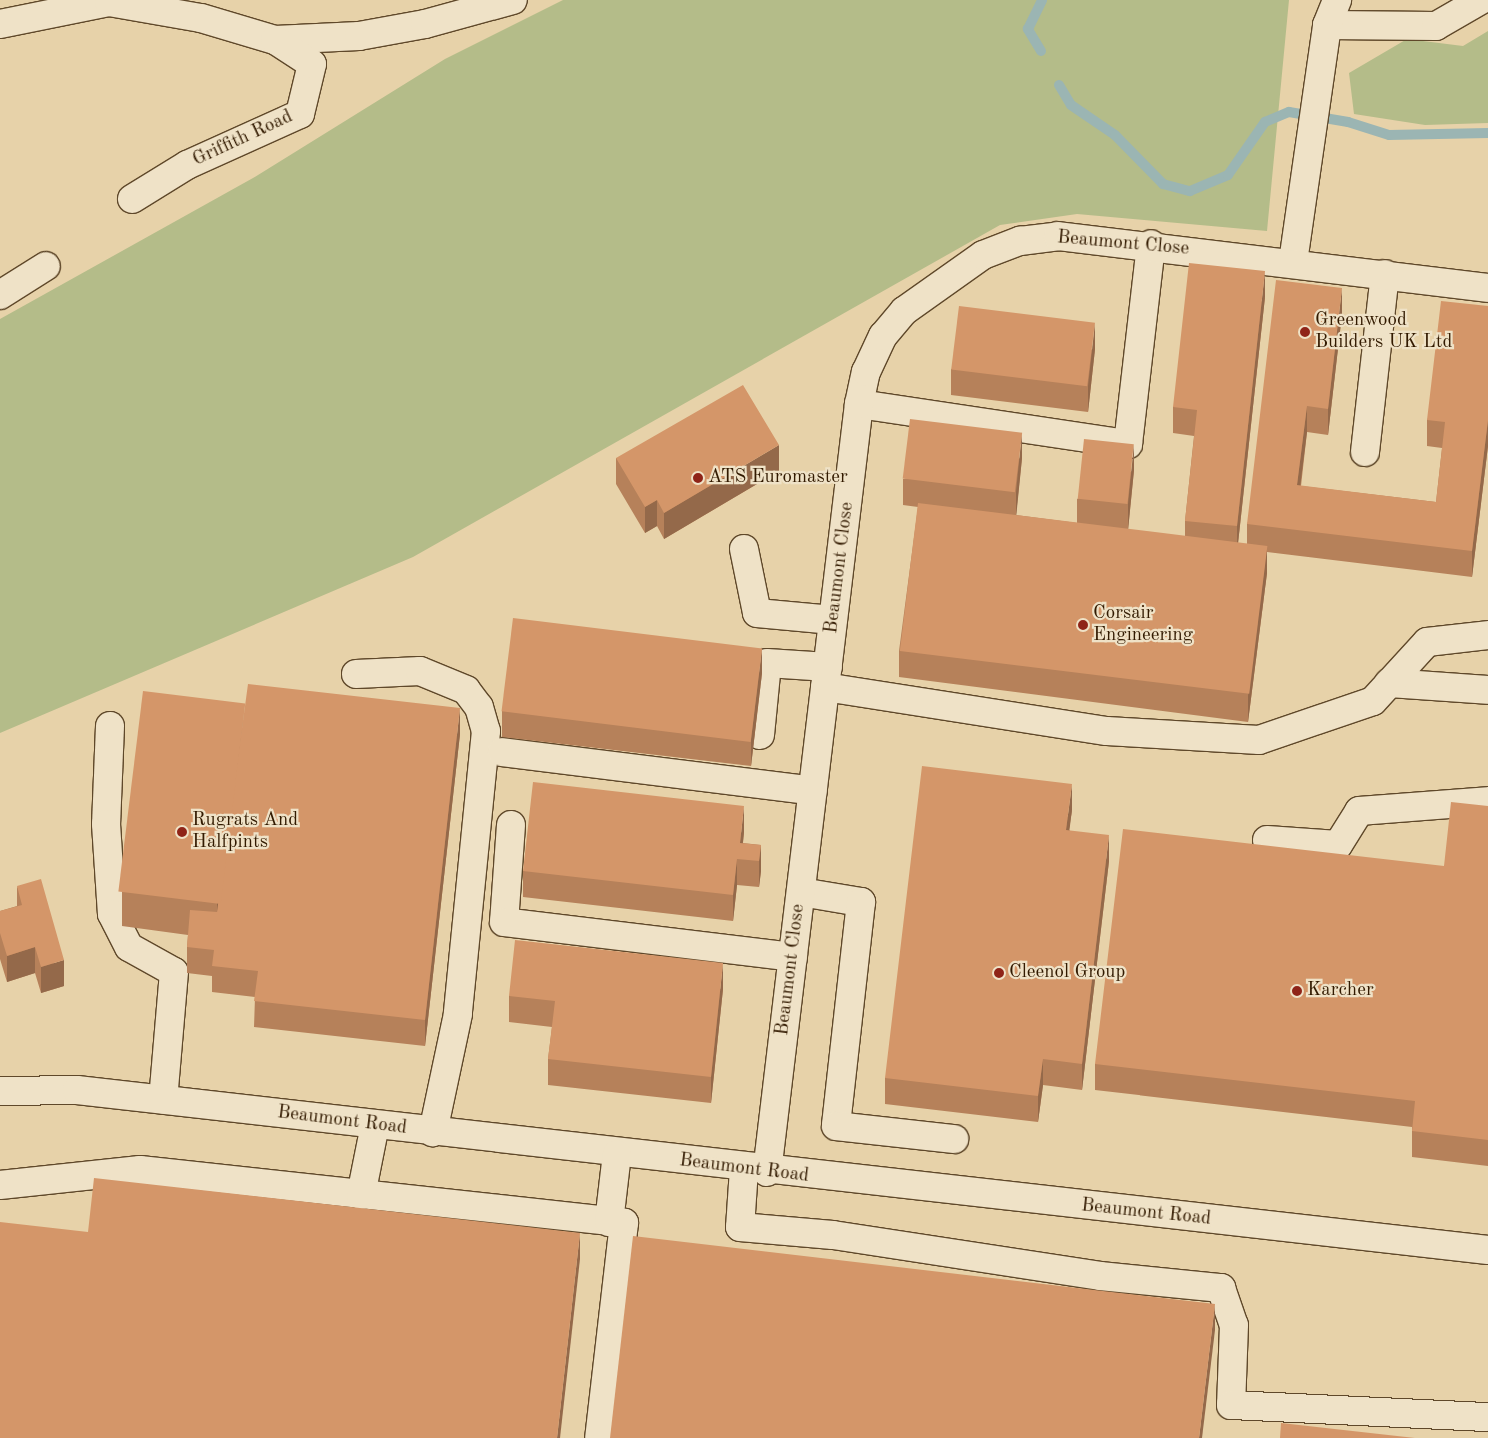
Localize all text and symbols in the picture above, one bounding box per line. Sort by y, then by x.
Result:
street label: Griffith Road [189,106,297,172]
street label: Beaumont Close [1056,227,1190,261]
place label: Greenwood Builders UK Ltd [1315,310,1452,354]
marker: Greenwood Builders UK Ltd [1299,326,1311,338]
place label: ATS Euromaster [708,467,848,489]
marker: ATS Euromaster [692,472,704,484]
street label: Beaumont Close [821,501,859,635]
place label: Corsair Engineering [1093,603,1193,647]
marker: Corsair Engineering [1077,619,1089,631]
place label: Rugrats And Halfpints [192,810,298,854]
marker: Rugrats And Halfpints [176,826,188,838]
street label: Beaumont Close [772,903,810,1037]
place label: Cleenol Group [1009,962,1125,984]
marker: Cleenol Group [993,967,1005,979]
place label: Karcher [1307,980,1374,1002]
marker: Karcher [1291,985,1303,997]
street label: Beaumont Road [276,1102,408,1140]
street label: Beaumont Road [678,1150,810,1188]
street label: Beaumont Road [1080,1195,1212,1231]

